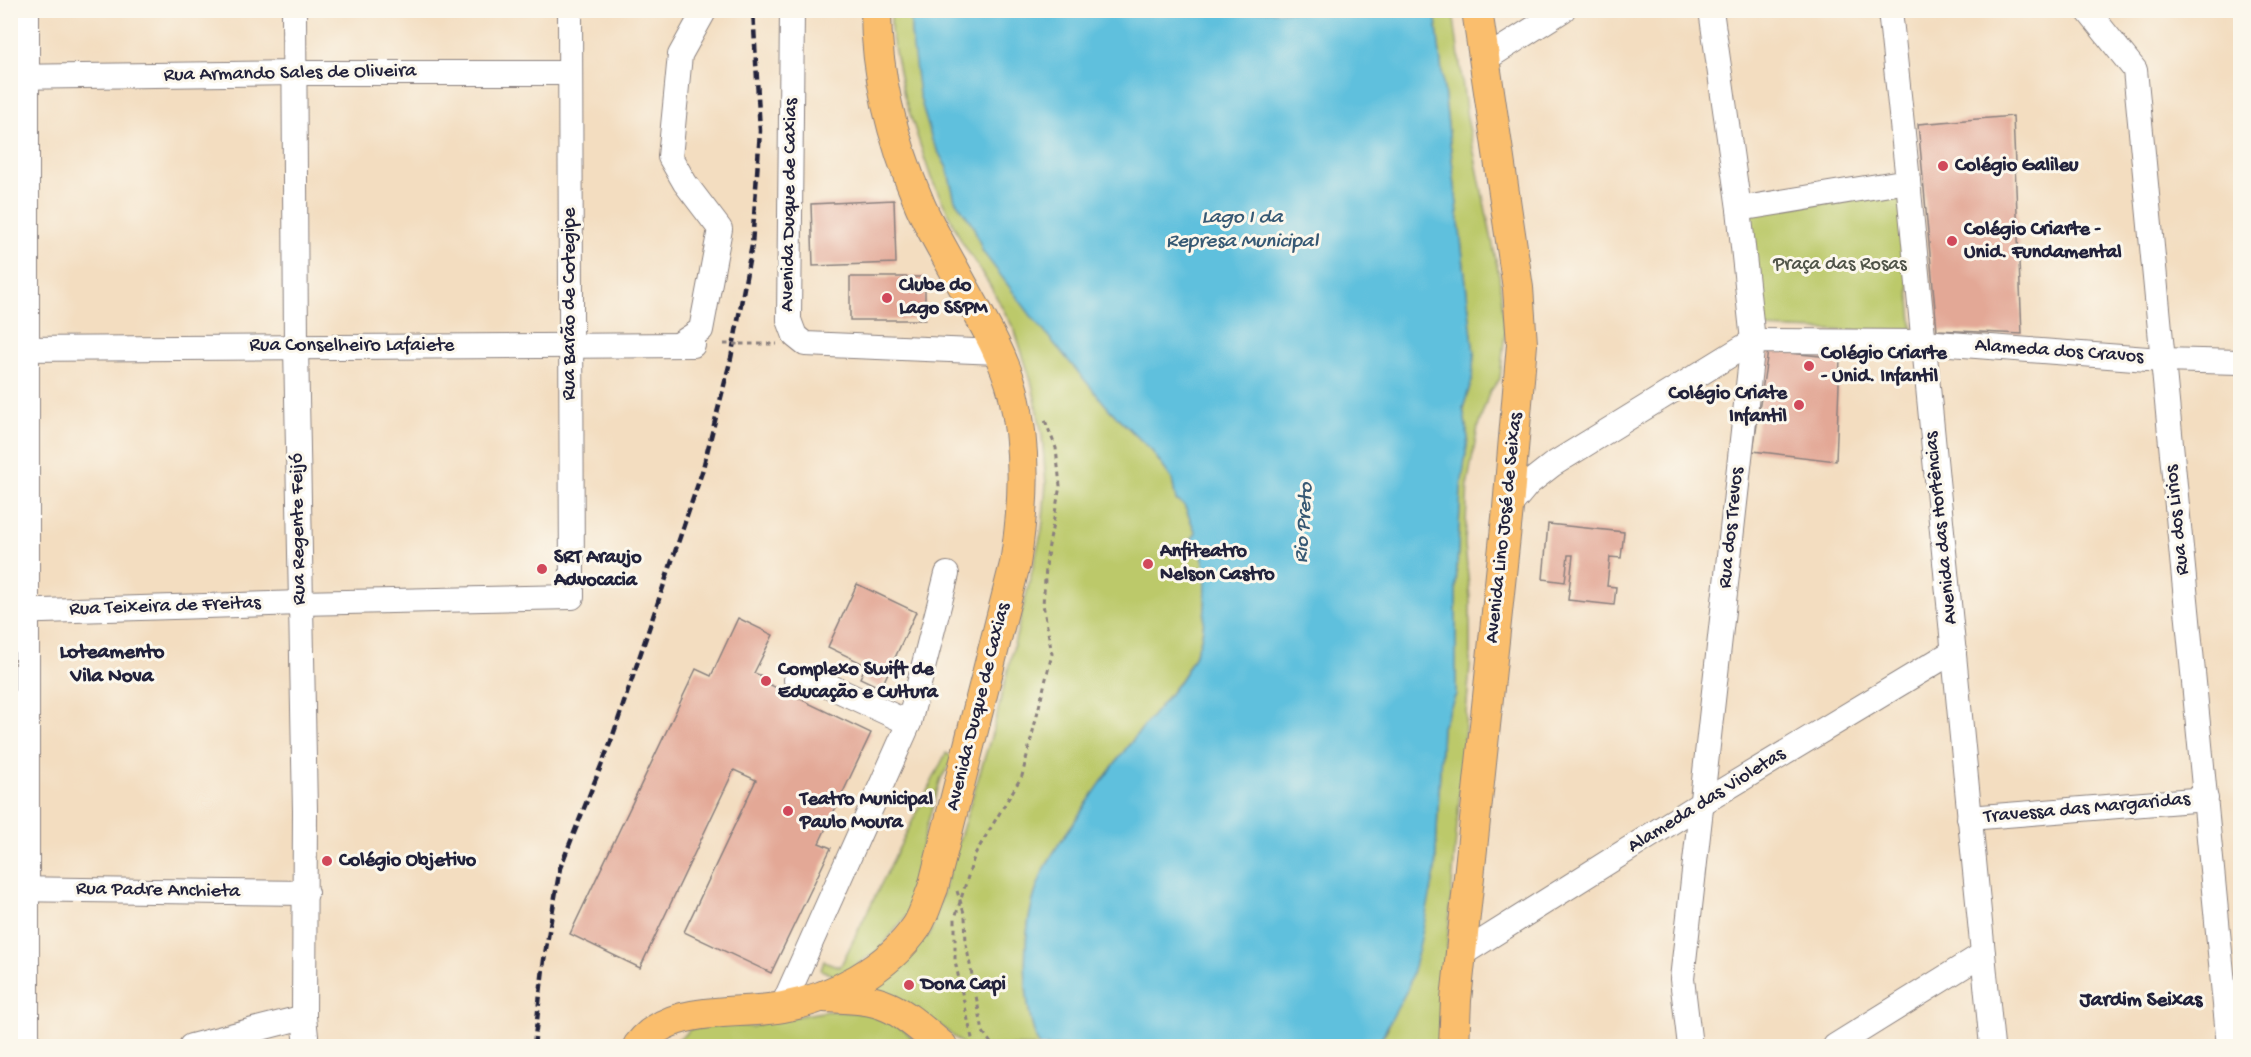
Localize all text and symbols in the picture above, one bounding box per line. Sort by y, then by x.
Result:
street label: Rua Armando Sales de Oliveira [163,60,417,88]
street label: Avenida Duque de Caxias [777,98,803,312]
place label: Colégio Galileu [1954,155,2079,178]
marker: Colégio Galileu [1936,159,1950,173]
water label: Lago I da Represa Municipal [1166,206,1319,255]
street label: Rua Barão de Cotegipe [559,207,582,400]
place label: Colégio Criarte - Unid. Fundamental [1963,219,2122,265]
marker: Colégio Criarte - Unid. Fundamental [1945,234,1959,248]
park label: Praça das Rosas [1772,254,1907,277]
place label: Clube do Lago SSPM [898,275,989,321]
marker: Clube do Lago SSPM [880,291,894,305]
street label: Rua Conselheiro Lafaiete [250,335,455,358]
street label: Alameda dos Cravos [1974,335,2145,369]
place label: Colégio Criarte - Unid. Infantil [1820,343,1947,389]
marker: Colégio Criarte - Unid. Infantil [1802,359,1816,373]
place label: Colégio Criate Infantil [1667,383,1788,429]
marker: Colégio Criate Infantil [1792,398,1806,412]
street label: Avenida Lino José de Seixas [1481,411,1529,644]
street label: Avenida das Hortências [1920,430,1964,626]
street label: Rua Regente Feijó [286,453,312,605]
street label: Rua dos Lirios [2161,463,2195,576]
street label: Rua dos Trevos [1714,466,1750,590]
water label: Rio Preto [1290,481,1320,564]
place label: Anfiteatro Nelson Castro [1159,540,1275,587]
place label: SRT Araujo Advocacia [553,547,642,593]
marker: Anfiteatro Nelson Castro [1141,557,1155,571]
marker: SRT Araujo Advocacia [535,562,549,576]
street label: Rua Teixeira de Freitas [69,592,262,622]
street label: Avenida Duque de Caxias [942,600,1016,813]
district label: Loteamento Vila Nova [60,641,165,690]
place label: Complexo Swift de Educação e Cultura [777,659,939,705]
marker: Complexo Swift de Educação e Cultura [759,674,773,688]
street label: Alameda das Violetas [1624,743,1791,859]
street label: Travessa das Margaridas [1982,788,2192,830]
place label: Teatro Municipal Paulo Moura [798,789,934,835]
marker: Teatro Municipal Paulo Moura [781,804,795,818]
place label: Colégio Objetivo [338,850,477,873]
marker: Colégio Objetivo [320,854,334,868]
street label: Rua Padre Anchieta [76,878,241,904]
place label: Dona Capi [919,974,1006,997]
marker: Dona Capi [902,978,916,992]
district label: Jardim Seixas [2079,989,2204,1014]

